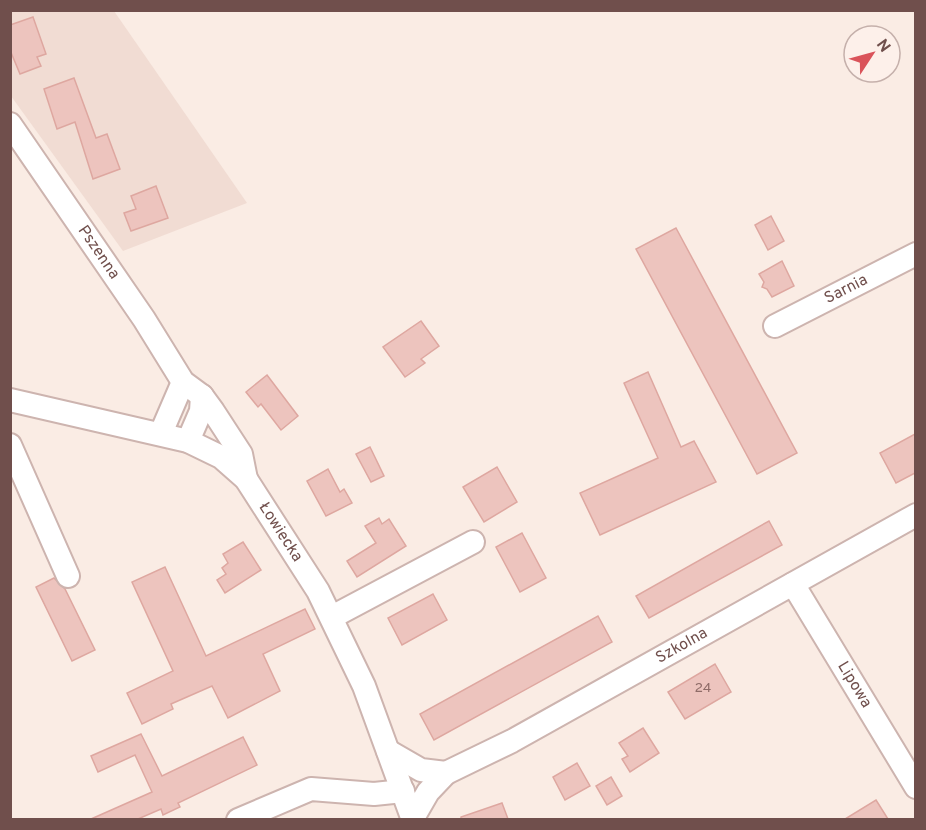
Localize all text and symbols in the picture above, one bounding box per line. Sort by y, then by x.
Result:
north arrow [842,24,902,84]
text: N [871,36,894,57]
street label: Pszenna [73,222,124,283]
street label: Sarnia [821,270,871,309]
street label: Łowiecka [254,499,307,566]
street label: Szkolna [652,623,711,668]
street label: Lipowa [832,658,876,712]
house number: 24 [694,680,712,697]

